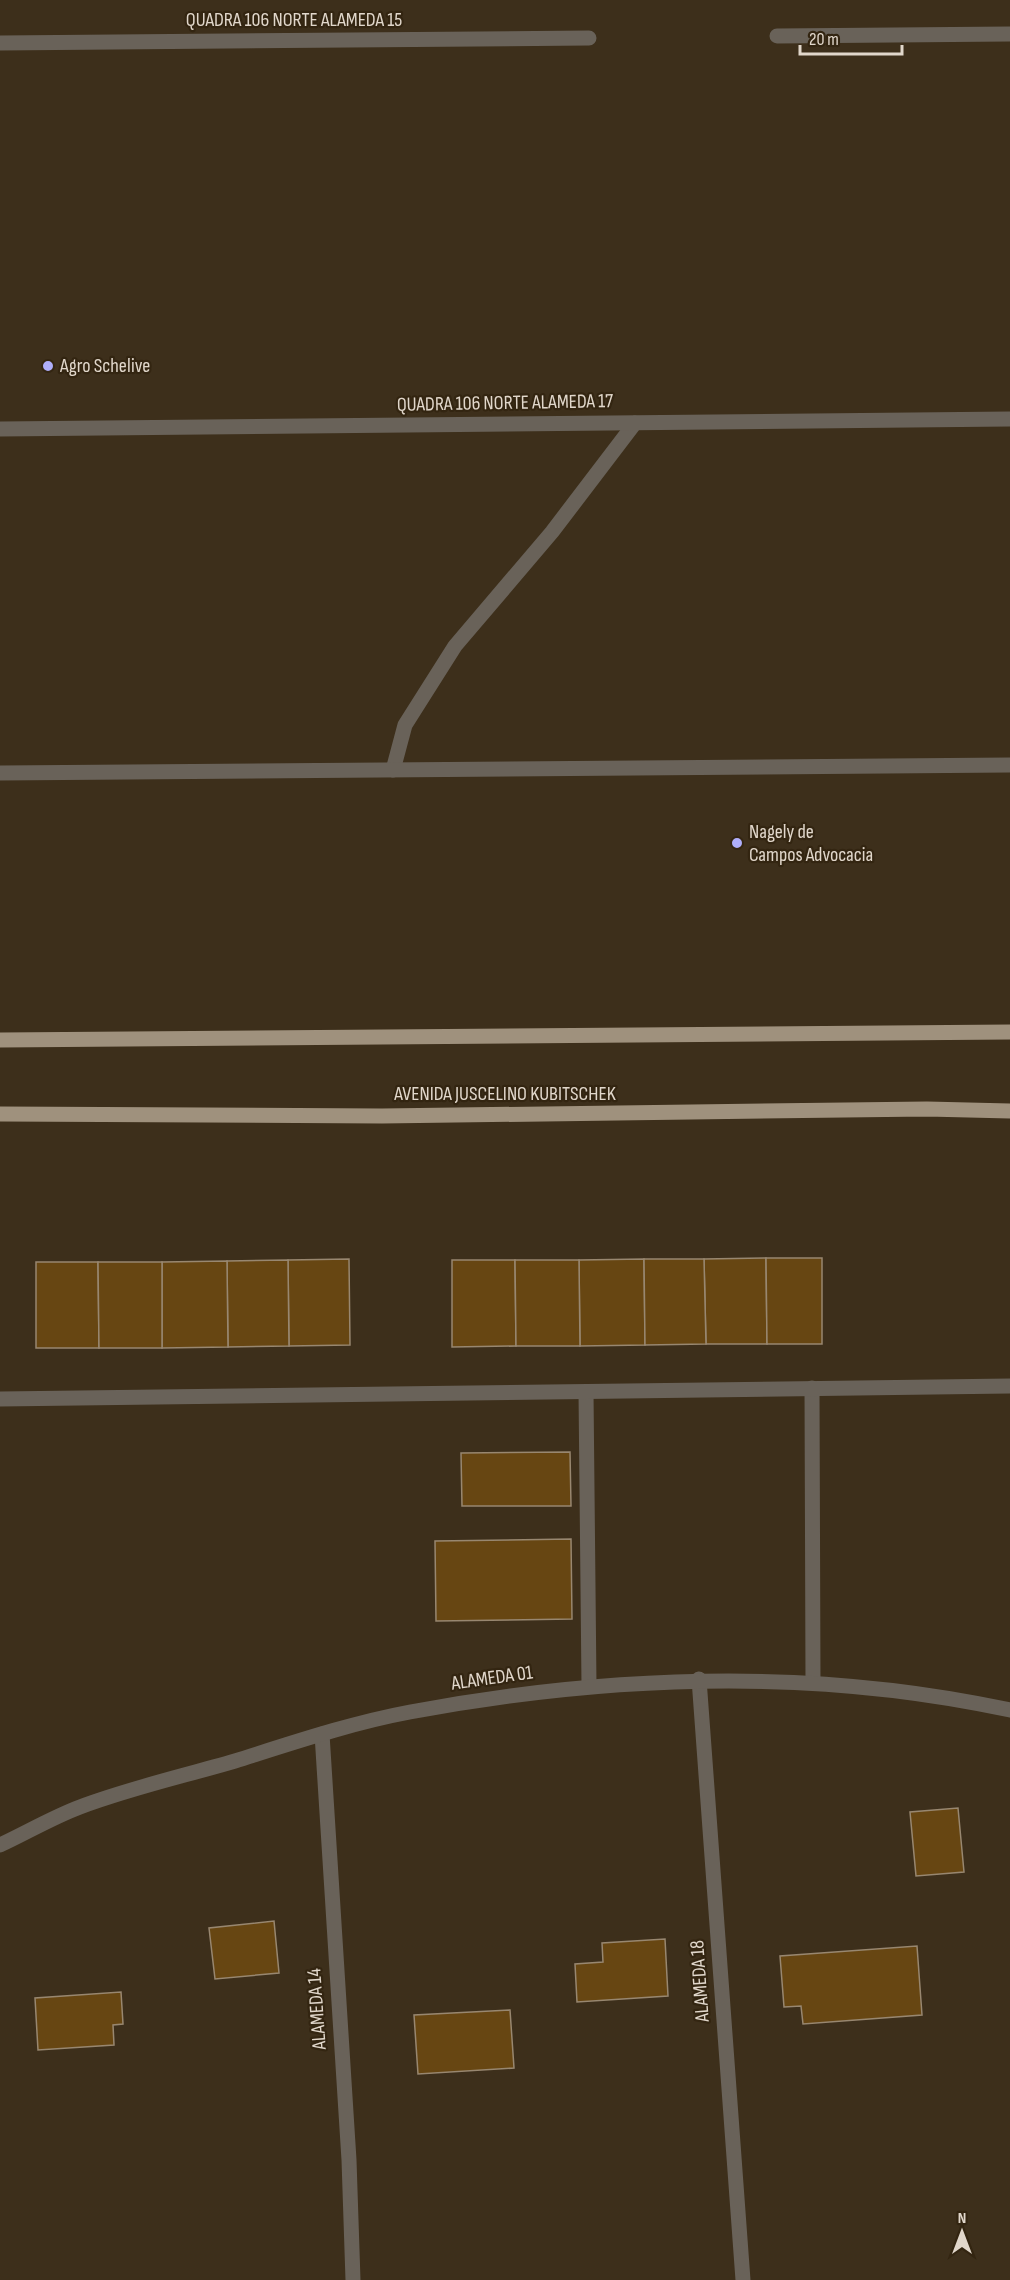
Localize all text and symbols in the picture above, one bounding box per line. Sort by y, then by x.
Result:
street label: QUADRA 106 NORTE ALAMEDA 15 [186,8,402,32]
scale bar [800,18,902,56]
text: 20 m [809,29,839,50]
place label: Agro Schelive [59,354,150,378]
marker: Agro Schelive [41,359,55,373]
street label: QUADRA 106 NORTE ALAMEDA 17 [397,389,613,417]
place label: Nagely de Campos Advocacia [749,820,873,867]
marker: Nagely de Campos Advocacia [730,836,744,850]
street label: AVENIDA JUSCELINO KUBITSCHEK [393,1082,616,1106]
street label: ALAMEDA 01 [449,1660,534,1696]
street label: ALAMEDA 18 [685,1939,715,2024]
street label: ALAMEDA 14 [302,1967,332,2052]
north arrow [932,2202,992,2262]
text: N [958,2209,966,2228]

